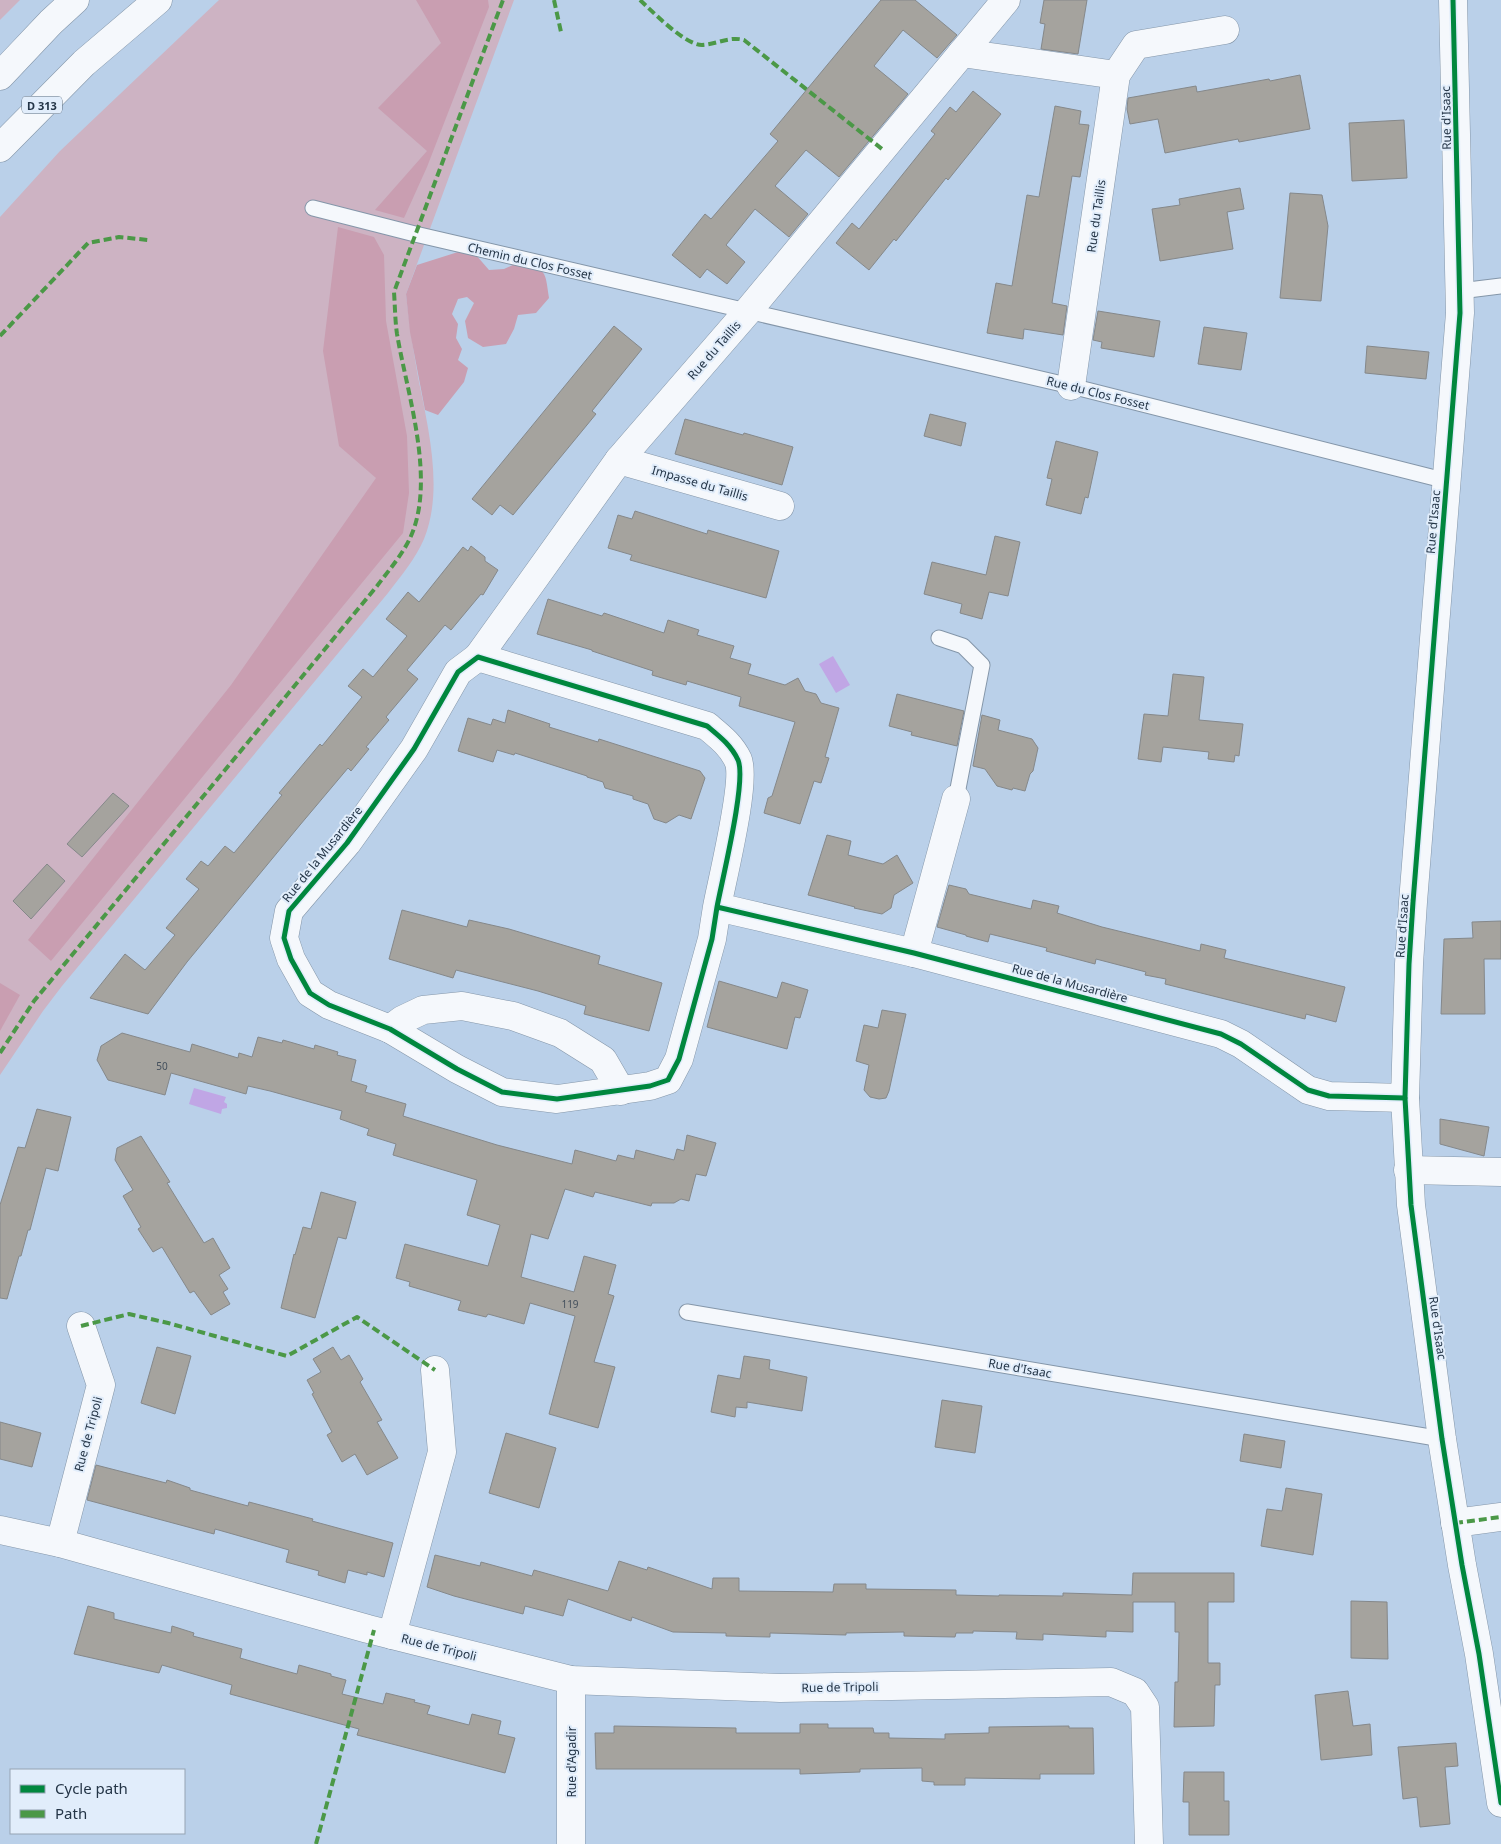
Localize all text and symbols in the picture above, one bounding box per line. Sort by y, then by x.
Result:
street label: Rue d'Isaac [1437,86,1455,150]
road number: D 313 [22,96,62,114]
street label: Rue du Taillis [1082,178,1110,253]
street label: Chemin du Clos Fosset [466,238,595,284]
street label: Rue du Taillis [684,317,745,383]
street label: Rue du Clos Fosset [1045,372,1152,414]
street label: Impasse du Taillis [650,461,750,505]
street label: Rue d'Isaac [1422,489,1444,555]
street label: Rue de la Musardière [278,802,366,906]
street label: Rue d'Isaac [1391,893,1413,958]
street label: Rue de la Musardière [1010,959,1130,1007]
house number: 50 [156,1059,168,1073]
street label: Rue d'Isaac [1425,1295,1451,1361]
house number: 119 [561,1297,579,1311]
street label: Rue d'Isaac [987,1354,1053,1382]
street label: Rue de Tripoli [70,1395,106,1473]
street label: Rue de Tripoli [400,1629,478,1665]
street label: Rue de Tripoli [801,1678,879,1696]
street label: Rue d'Agadir [563,1726,580,1798]
legend [10,1769,185,1834]
text: Cycle path [55,1778,128,1798]
text: Path [55,1803,87,1823]

